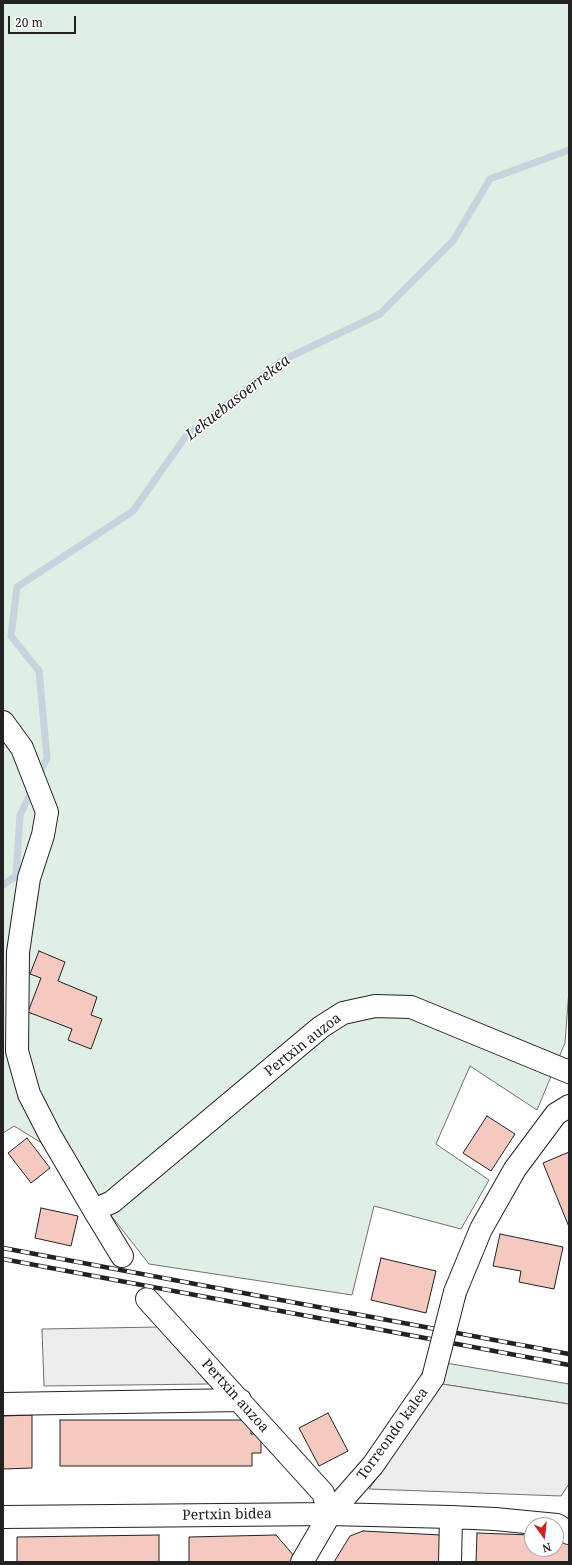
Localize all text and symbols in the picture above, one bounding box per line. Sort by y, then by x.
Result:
scale bar [10,8,78,34]
text: 20 m [15,14,43,31]
water label: Lekuebasoerrekea [182,352,294,444]
street label: Pertxin auzoa [261,1010,345,1080]
street label: Pertxin auzoa [198,1356,272,1436]
street label: Torreondo kalea [354,1385,432,1483]
street label: Pertxin bidea [182,1506,272,1524]
north arrow [524,1517,564,1557]
text: N [541,1540,553,1556]

